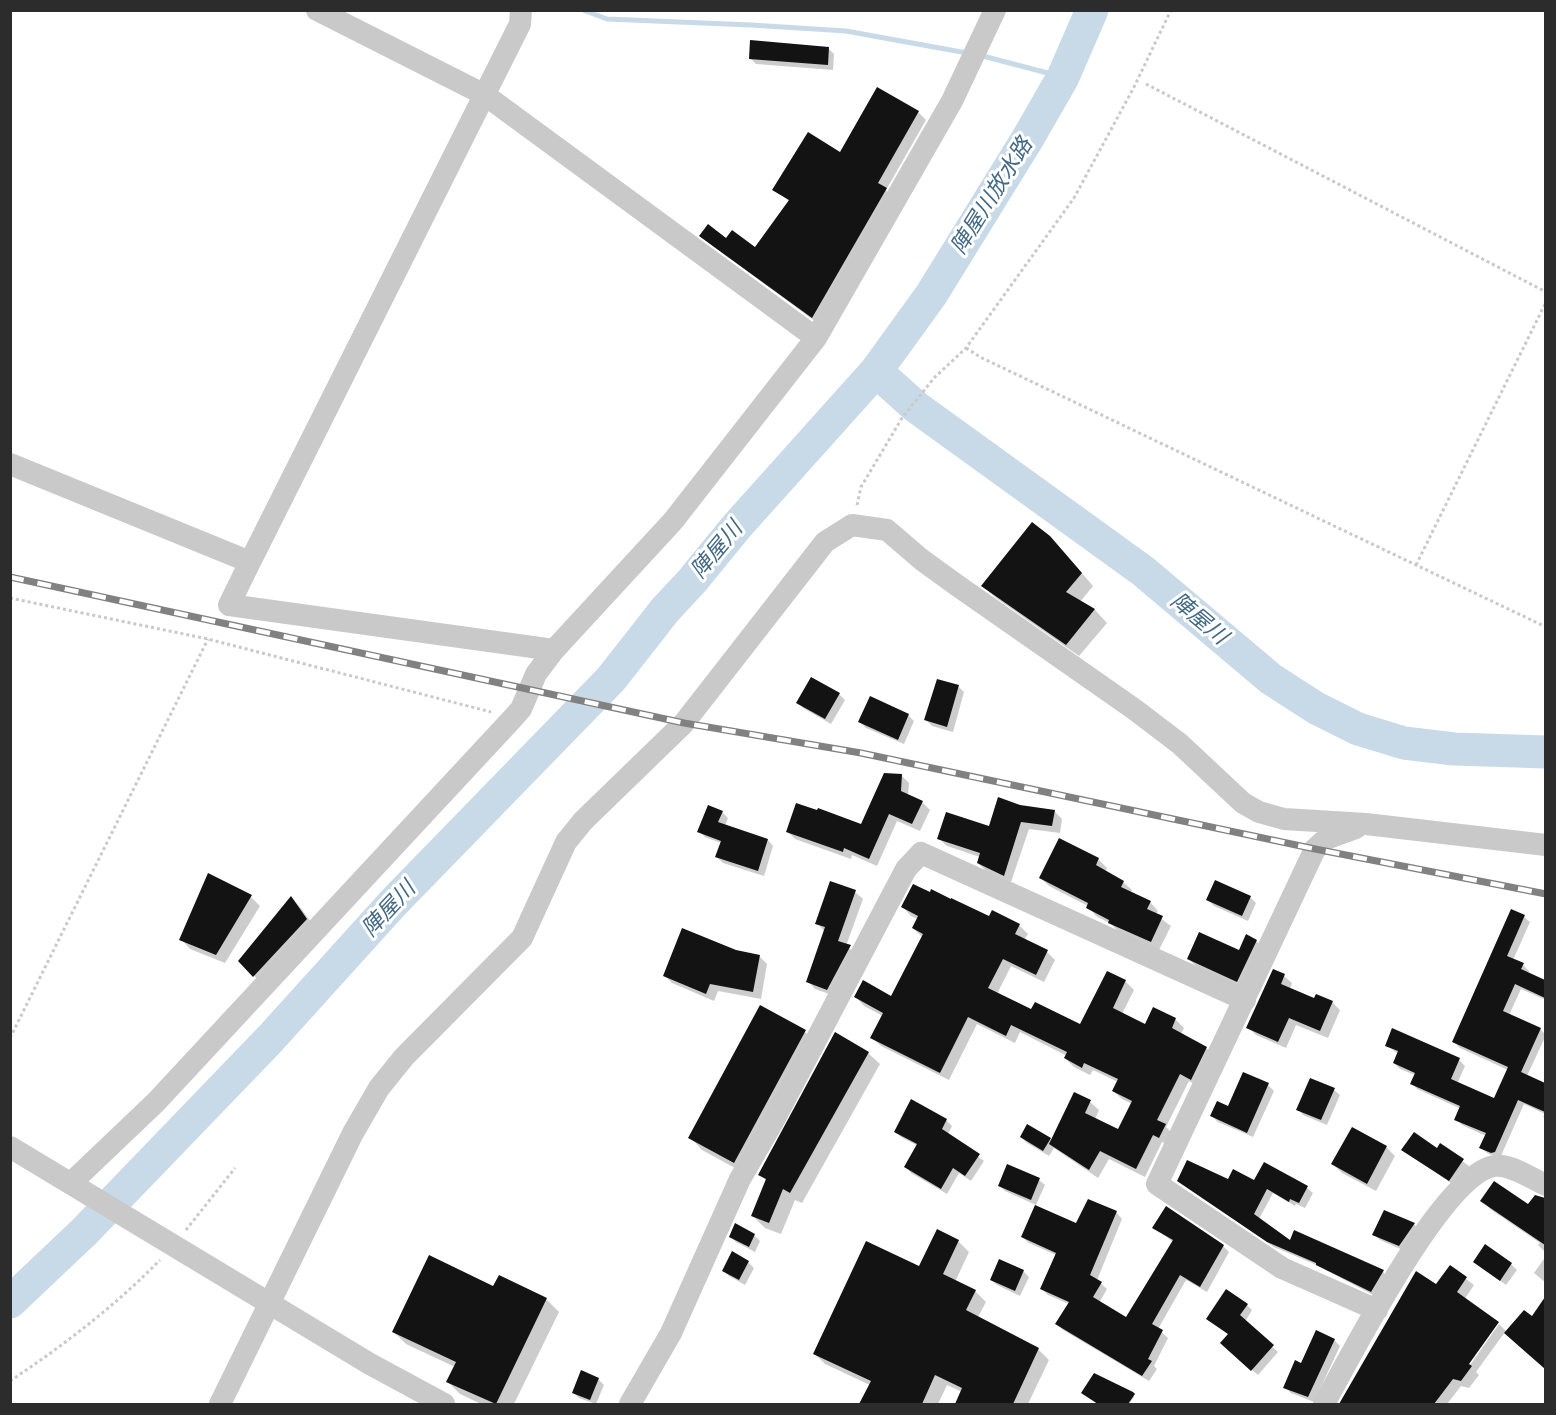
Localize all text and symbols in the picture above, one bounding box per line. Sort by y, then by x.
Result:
water label: 陣屋川放水路 [946,133,1038,259]
water label: 陣屋川 [686,516,748,584]
water label: 陣屋川 [1165,588,1233,650]
water label: 陣屋川 [357,876,421,942]

